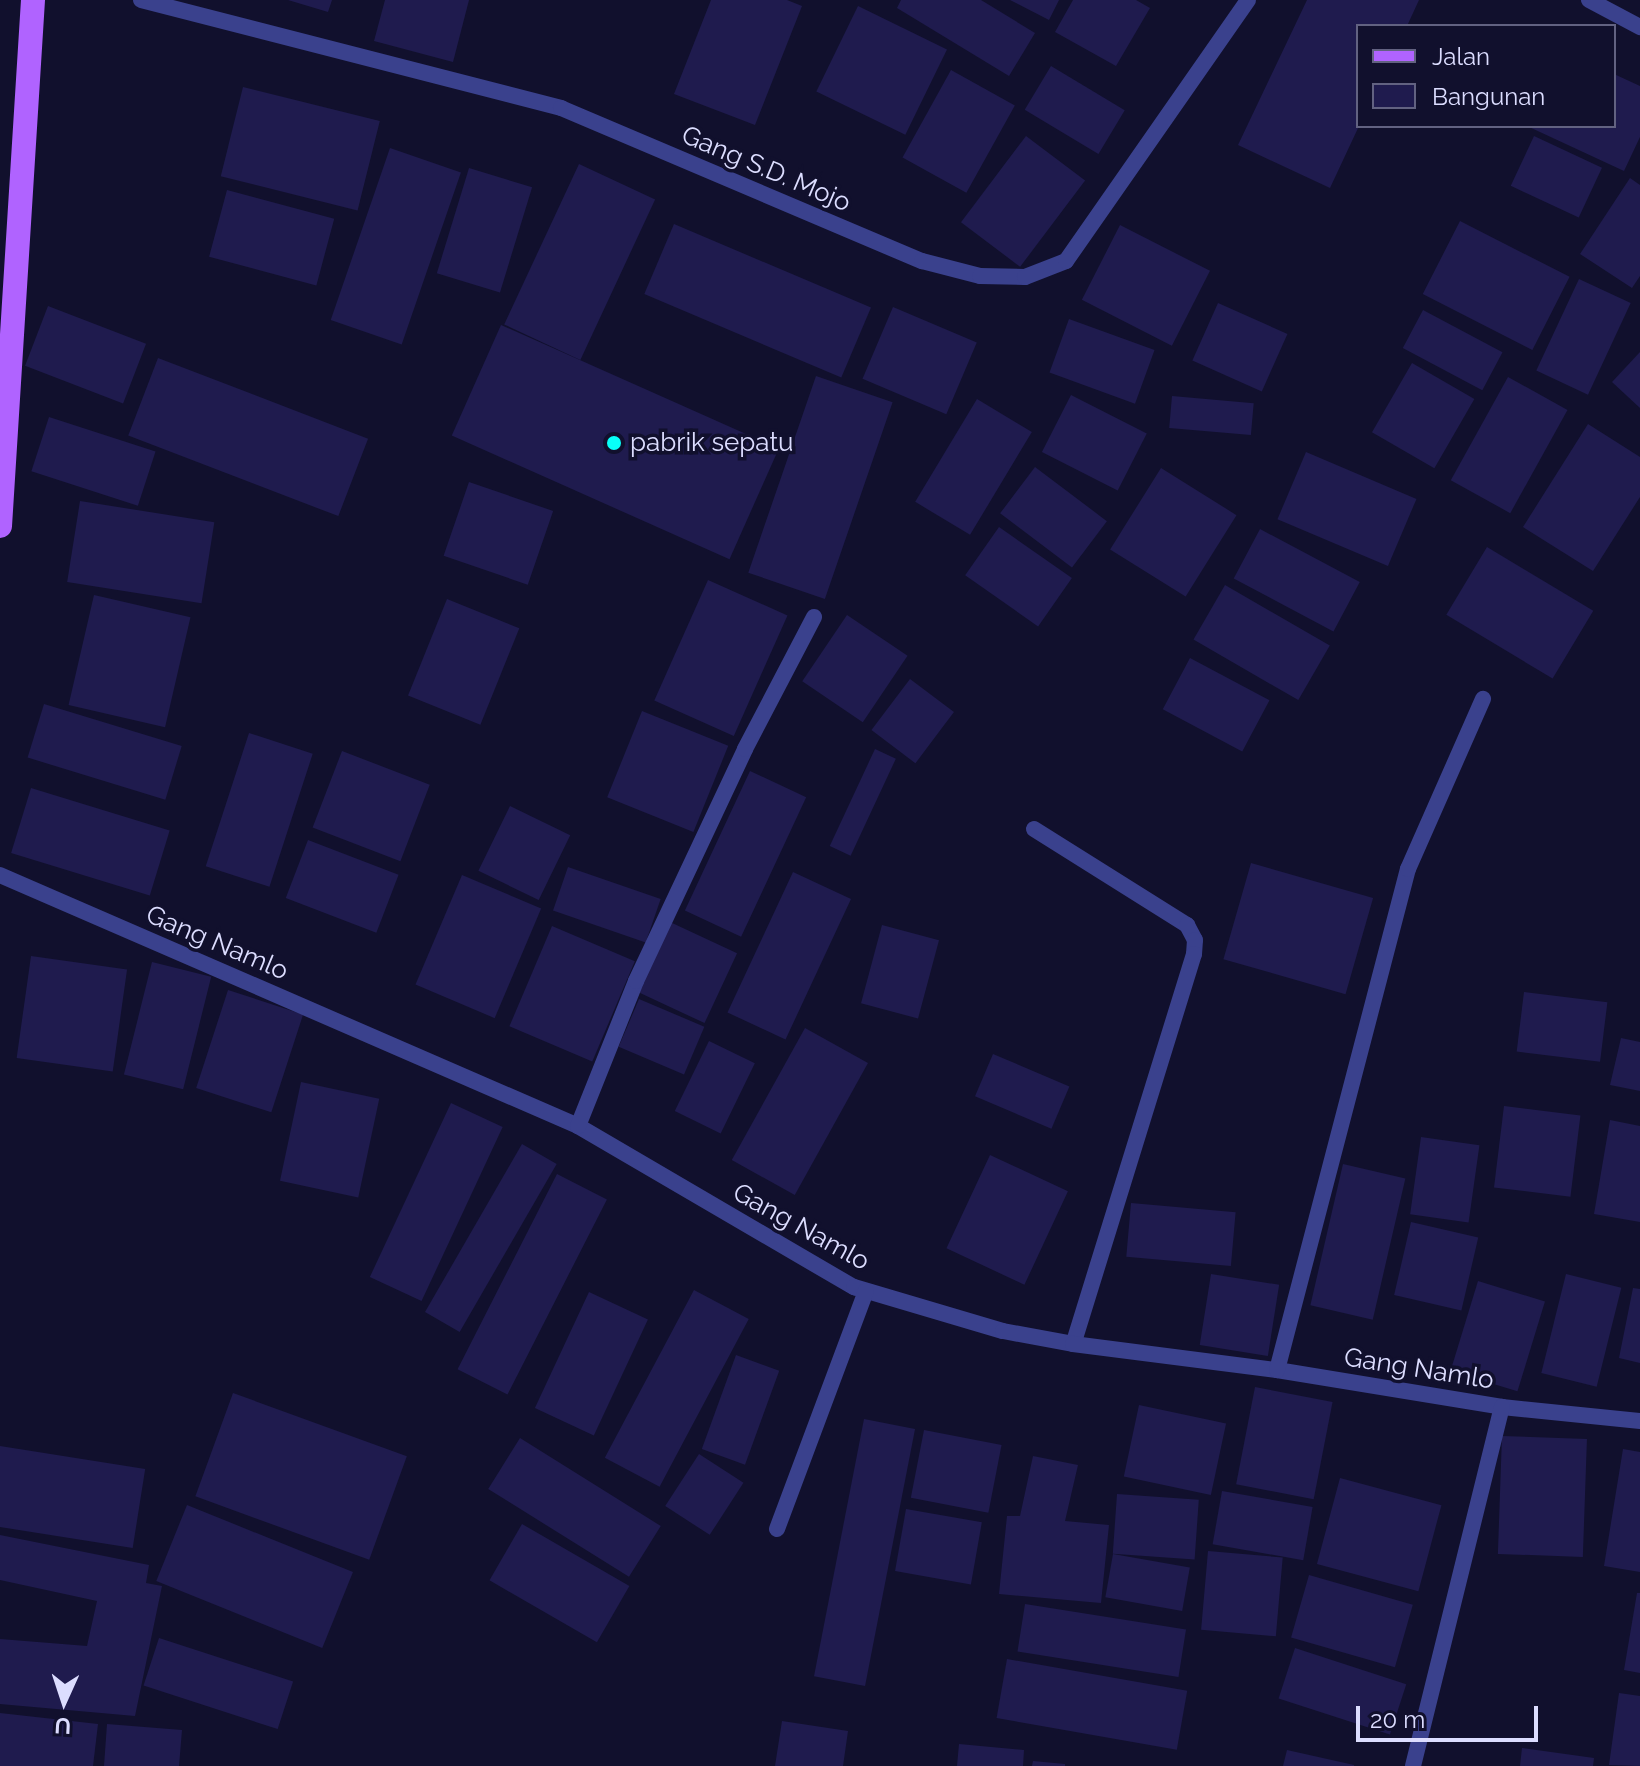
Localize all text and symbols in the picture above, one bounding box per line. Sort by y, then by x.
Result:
legend [1356,24,1616,128]
text: Jalan [1432,42,1490,71]
text: Bangunan [1432,82,1545,111]
street label: Gang S.D. Mojo [677,119,855,219]
place label: pabrik sepatu [630,427,794,459]
marker: pabrik sepatu [605,434,623,452]
street label: Gang Namlo [141,899,293,987]
street label: Gang Namlo [727,1177,875,1277]
street label: Gang Namlo [1342,1342,1496,1396]
north arrow [24,1662,104,1742]
scale bar [1360,1690,1542,1740]
text: 20 m [1370,1705,1425,1734]
text: U [54,1713,72,1739]

